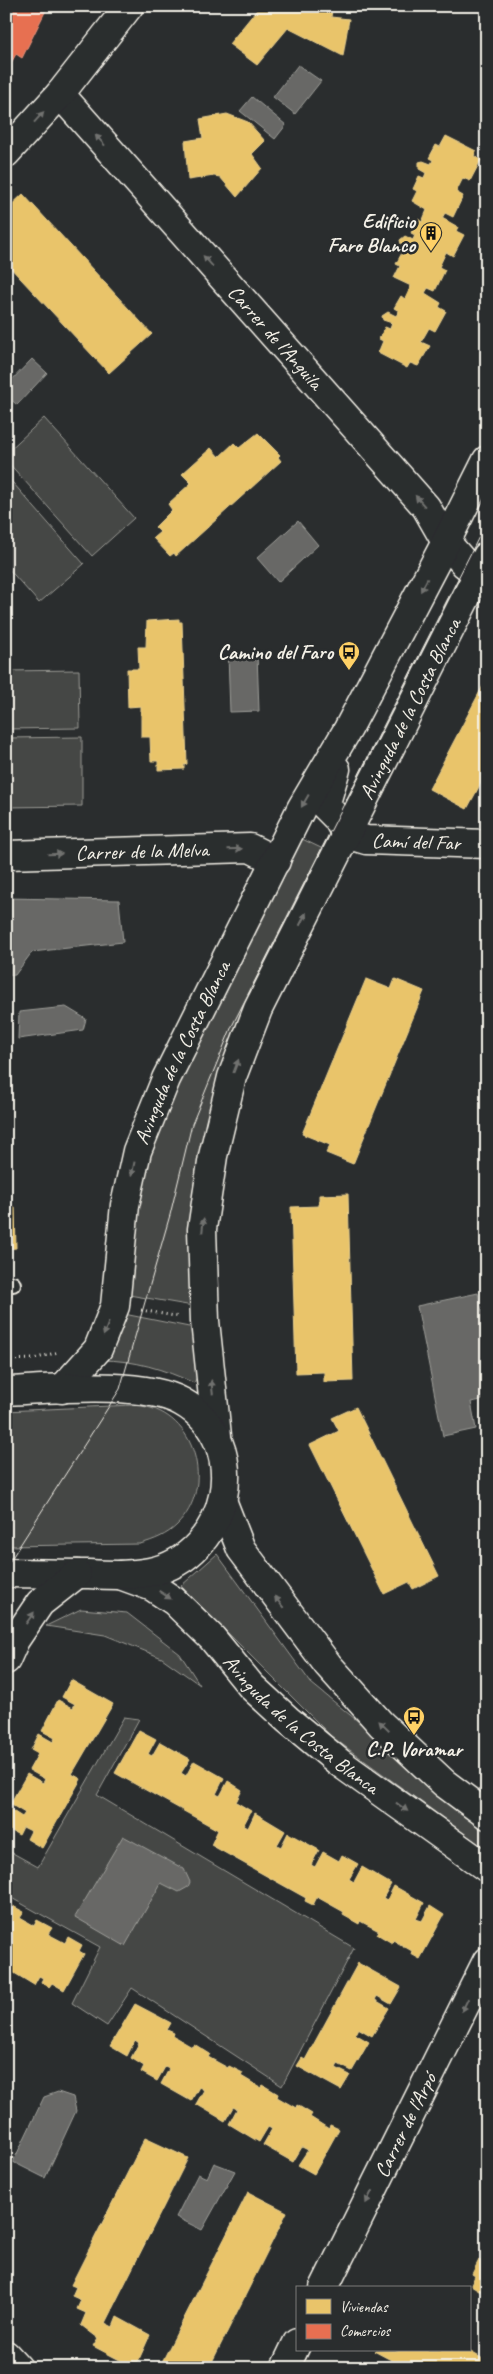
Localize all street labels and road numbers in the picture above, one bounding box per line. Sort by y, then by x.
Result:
street label: Carrer de l'Anguila [222,280,330,397]
street label: Avinguda de la Costa Blanca [353,612,467,804]
street label: Camí del Far [371,827,462,856]
street label: Carrer de la Melva [75,836,211,866]
street label: Avinguda de la Costa Blanca [128,955,237,1148]
street label: Avinguda de la Costa Blanca [218,1649,386,1801]
street label: Carrer de l'Arpó [368,2066,443,2182]

